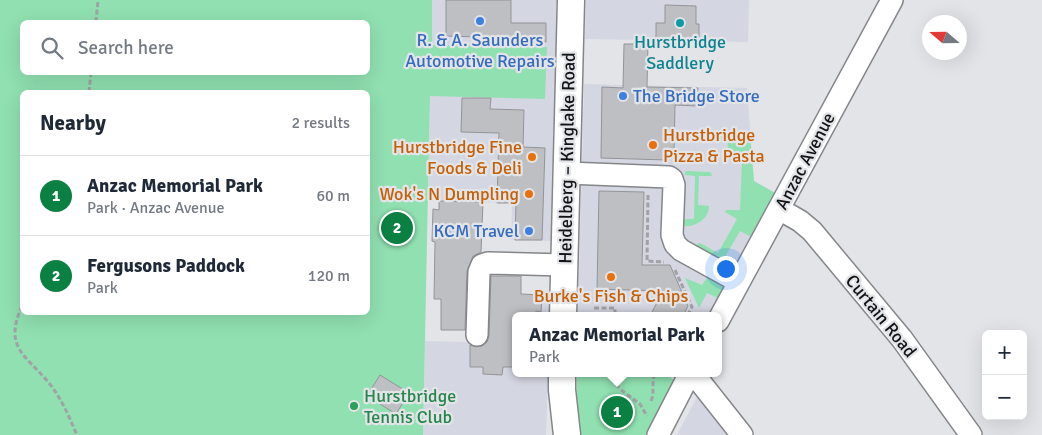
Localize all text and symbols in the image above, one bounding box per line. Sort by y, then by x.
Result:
marker: R. & A. Saunders Automotive Repairs [474,15,486,27]
north arrow [922,15,967,60]
marker: Hurstbridge Saddlery [674,17,686,29]
search box [20,20,370,75]
place label: R. & A. Saunders Automotive Repairs [405,29,555,72]
place label: Hurstbridge Saddlery [634,31,726,74]
icon: search [38,34,66,62]
text: Search here [78,36,174,60]
street label: Heidelberg – Kinglake Road [554,52,580,264]
place label: The Bridge Store [633,85,760,107]
marker: The Bridge Store [617,90,629,102]
street label: Anzac Avenue [770,109,840,213]
text: Nearby [40,110,106,136]
text: 2 results [291,113,350,133]
place label: Hurstbridge Pizza & Pasta [663,124,765,167]
place label: Hurstbridge Fine Foods & Deli [393,136,522,179]
marker: Hurstbridge Pizza & Pasta [647,139,659,151]
marker: Hurstbridge Fine Foods & Deli [526,151,538,163]
text: Anzac Memorial Park [87,174,263,198]
place label: Wok's N Dumpling [379,183,519,205]
text: 1 [52,186,60,206]
text: 60 m [316,186,350,206]
marker: Wok's N Dumpling [523,188,535,200]
text: Park · Anzac Avenue [87,198,224,218]
pin: 2 [381,209,413,247]
place label: KCM Travel [434,220,519,242]
marker: KCM Travel [523,225,535,237]
text: Fergusons Paddock [87,254,245,278]
your location [713,256,739,282]
text: 2 [52,266,60,286]
text: 120 m [308,266,350,286]
street label: Curtain Road [841,270,921,362]
marker: Burke's Fish & Chips [605,271,617,283]
text: Park [87,278,118,298]
place label: Burke's Fish & Chips [534,285,688,307]
popup [512,312,722,377]
text: Anzac Memorial Park [529,323,705,347]
map controls [982,330,1027,420]
button: + [982,330,1027,375]
text: Park [529,347,560,367]
button: − [982,375,1027,420]
place label: Hurstbridge Tennis Club [364,385,456,428]
pin: 1 [601,393,633,431]
marker: Hurstbridge Tennis Club [348,400,360,412]

